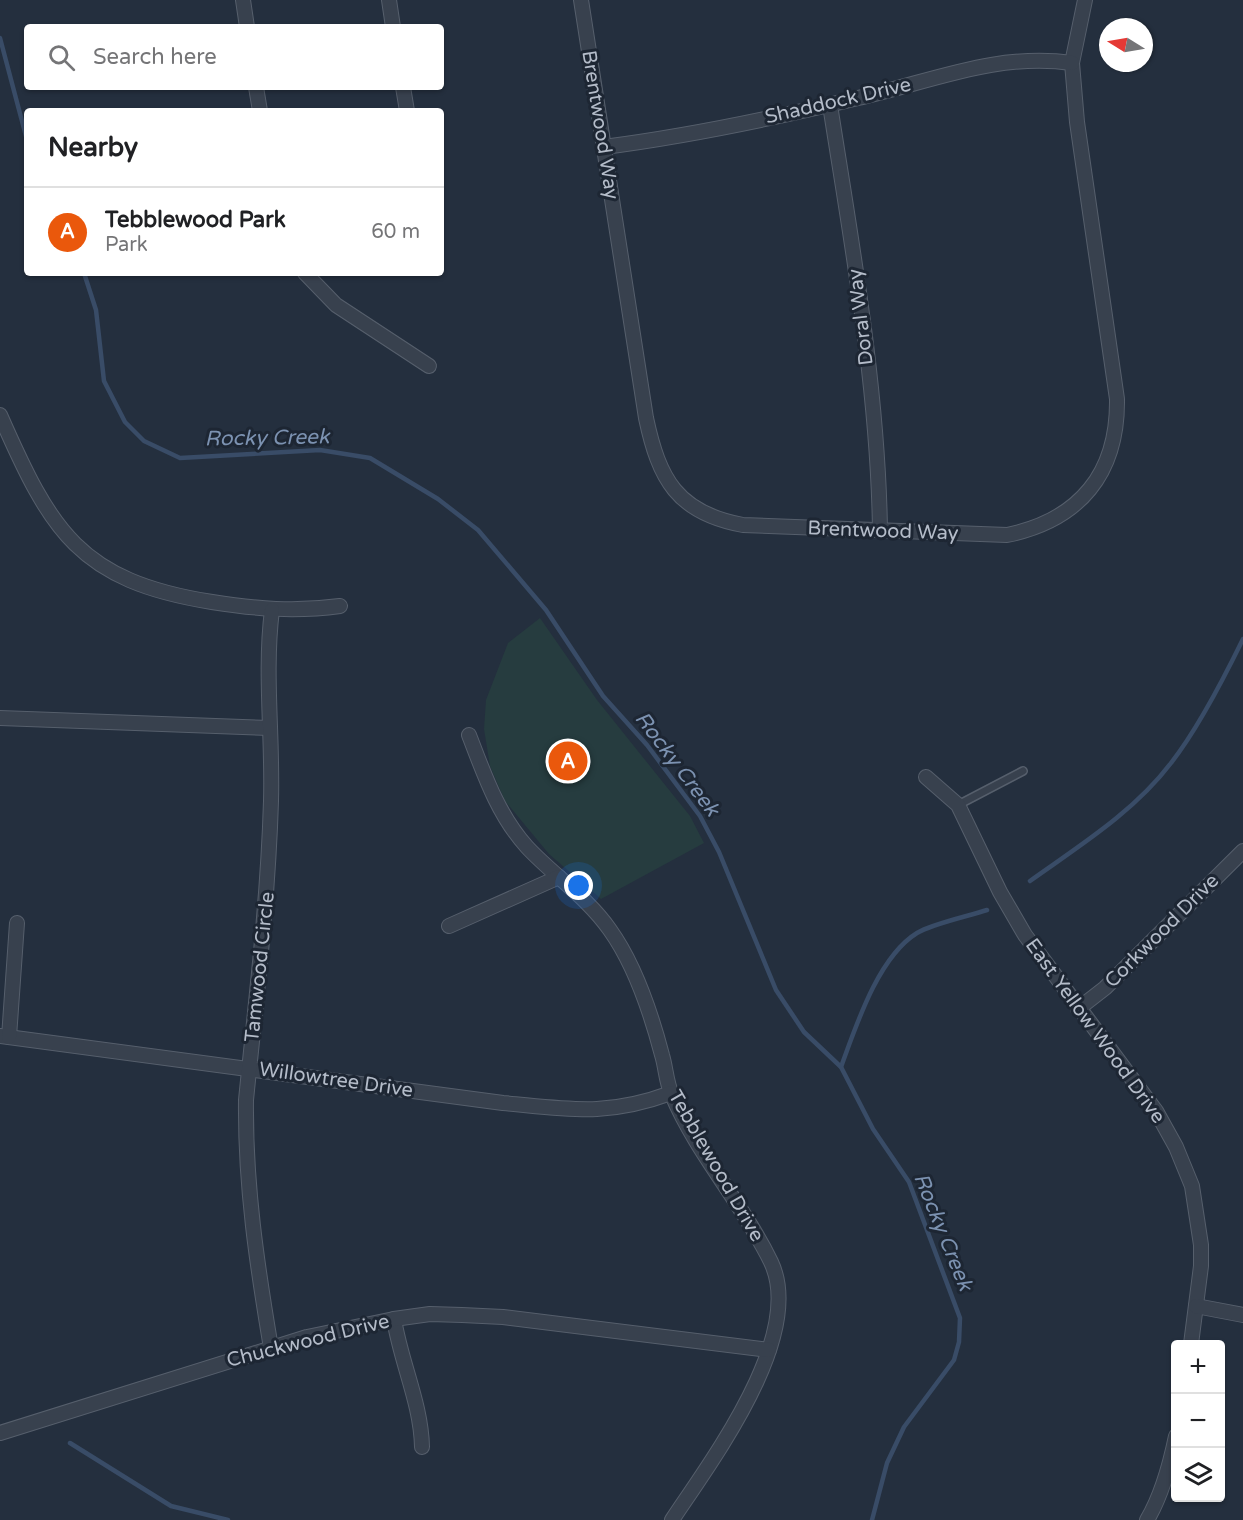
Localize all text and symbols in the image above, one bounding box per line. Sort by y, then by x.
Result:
north arrow [1099,18,1153,72]
search box [24,24,444,90]
icon: search [45,41,78,74]
text: Search here [93,44,217,70]
street label: Brentwood Way [576,49,624,202]
street label: Shaddock Drive [763,73,913,129]
text: Nearby [48,132,138,163]
text: Tebblewood Park [105,207,286,233]
text: A [60,220,75,244]
text: 60 m [371,220,420,244]
text: Park [105,233,148,257]
street label: Doral Way [843,267,879,367]
water label: Rocky Creek [205,424,331,452]
street label: Brentwood Way [807,516,959,546]
water label: Rocky Creek [630,707,725,822]
pin: A [548,738,588,783]
street label: Corkwood Drive [1100,869,1224,993]
your location [564,871,593,900]
street label: Tamwood Circle [240,891,280,1043]
street label: East Yellow Wood Drive [1020,934,1170,1128]
street label: Willowtree Drive [257,1057,415,1103]
street label: Tebblewood Drive [663,1086,769,1246]
water label: Rocky Creek [908,1170,978,1296]
street label: Chuckwood Drive [224,1309,392,1373]
map controls [1171,1340,1225,1502]
button: + [1171,1340,1225,1394]
button: − [1171,1394,1225,1448]
button: layers [1171,1448,1225,1502]

